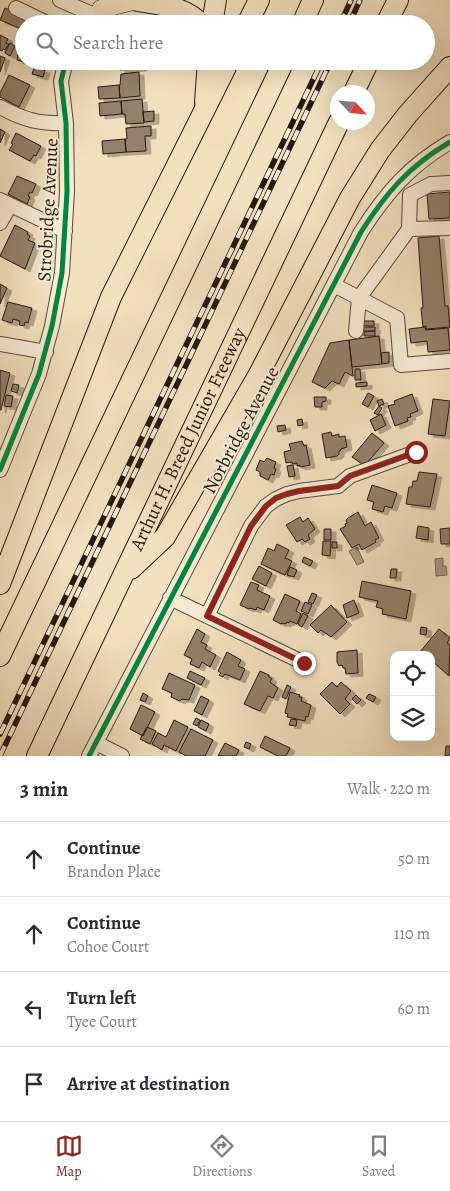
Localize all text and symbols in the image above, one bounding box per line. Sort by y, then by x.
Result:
search box [15,15,435,70]
icon: search [33,29,61,57]
text: Search here [73,30,163,56]
north arrow [330,85,375,130]
street label: Strobridge Avenue [31,138,65,282]
street label: Arthur H. Breed Junior Freeway [123,323,252,556]
street label: Norbridge Avenue [196,362,286,498]
route start [405,441,428,464]
map controls [390,651,435,741]
button: locate [390,651,435,696]
route end [293,652,316,675]
button: layers [390,696,435,741]
text: 3 min [20,775,68,803]
text: Walk · 220 m [347,778,430,800]
text: Continue [67,835,141,861]
icon: ahead [20,845,48,873]
text: 50 m [398,848,430,870]
text: Brandon Place [67,861,161,883]
text: Continue [67,910,141,936]
icon: ahead [20,920,48,948]
text: 110 m [394,923,430,945]
text: Cohoe Court [67,936,149,958]
text: Turn left [67,985,136,1011]
icon: left [20,995,48,1023]
text: 60 m [398,998,430,1020]
text: Tyee Court [67,1011,137,1033]
icon: arrive [20,1070,48,1098]
text: Arrive at destination [67,1071,230,1097]
tab: Map [55,1132,83,1181]
tab: Directions [192,1132,252,1181]
tab: Saved [362,1132,395,1181]

